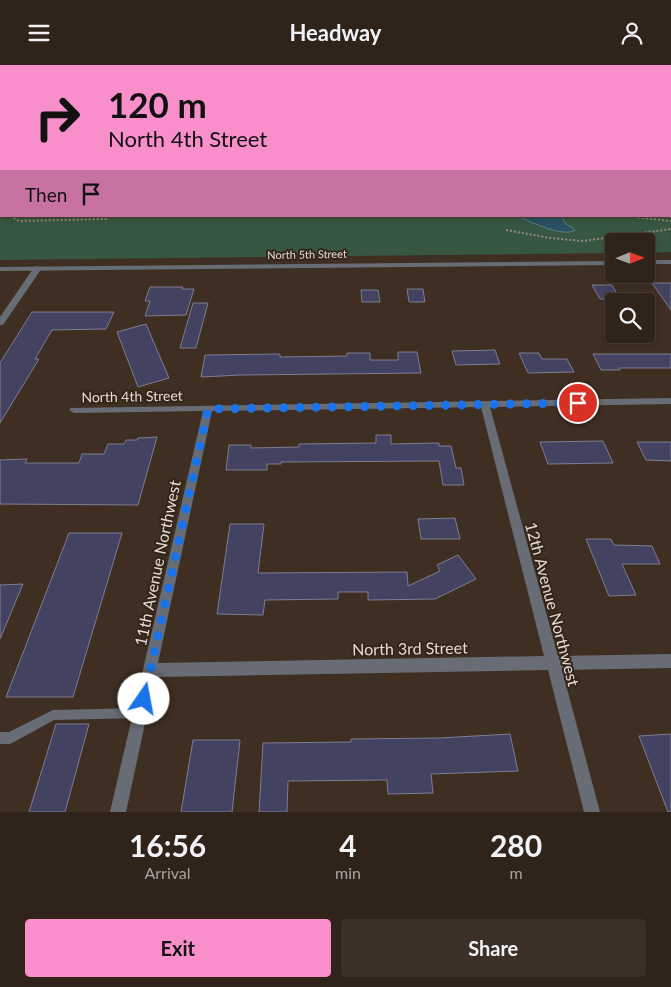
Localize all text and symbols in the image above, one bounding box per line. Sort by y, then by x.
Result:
icon: menu [25,19,53,47]
text: Headway [290,19,381,46]
icon: person [618,19,646,47]
text: 120 m [108,83,207,125]
icon: right [25,85,90,150]
text: North 4th Street [108,125,267,152]
icon: arrive [77,180,105,208]
text: Then [25,183,67,206]
north arrow [605,233,655,283]
map controls [605,233,655,343]
street label: North 5th Street [267,247,347,261]
button: search [605,293,655,343]
pin [557,382,599,424]
street label: North 4th Street [81,387,183,405]
icon: arrive [564,389,592,417]
street label: 11th Avenue Northwest [130,478,184,648]
street label: 12th Avenue Northwest [522,520,584,688]
street label: North 3rd Street [352,637,468,659]
position arrow [117,672,169,724]
text: 16:56 [129,827,206,863]
text: 4 [339,827,357,863]
text: 280 [490,827,542,863]
text: Arrival [144,863,191,882]
text: min [335,863,361,882]
text: m [509,863,523,882]
button: Exit [25,919,331,977]
button: Share [341,919,646,977]

